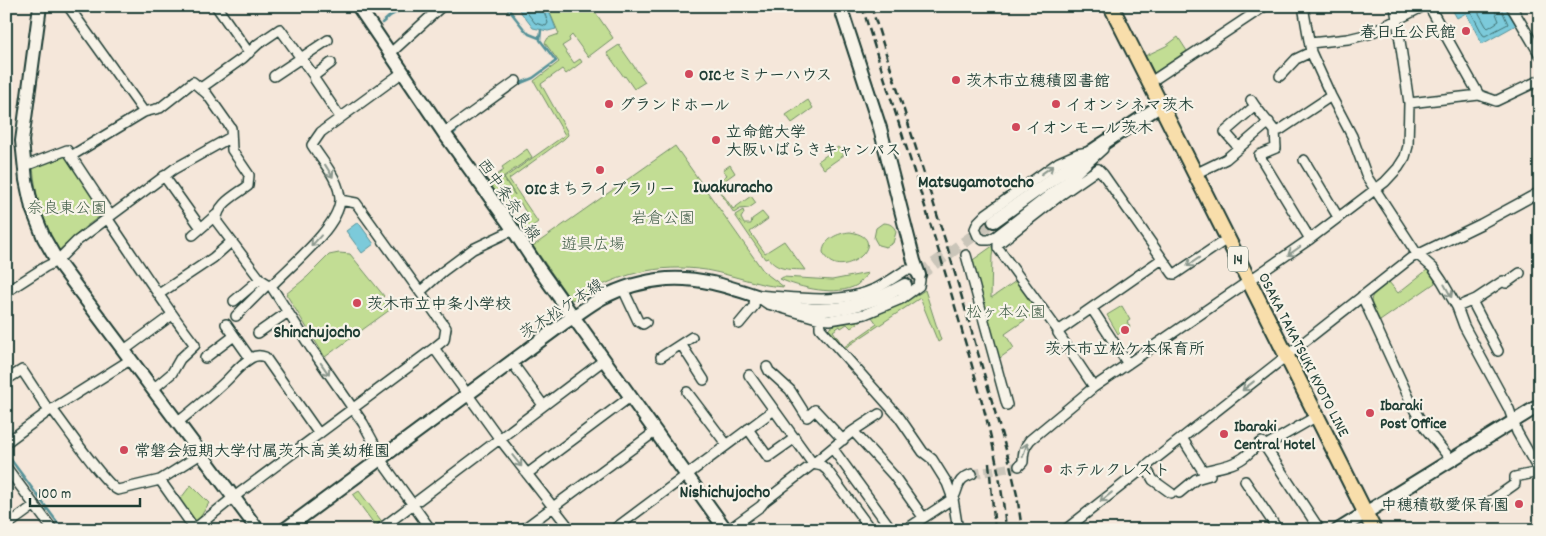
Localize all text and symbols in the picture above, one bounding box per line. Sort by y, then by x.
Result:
place label: 春日丘公民館 [1360,22,1456,45]
marker: 春日丘公民館 [1460,25,1472,37]
place label: OICセミナーハウス [699,65,832,88]
marker: OICセミナーハウス [683,68,695,80]
place label: 茨木市立穂積図書館 [966,71,1110,94]
marker: 茨木市立穂積図書館 [950,74,962,86]
place label: グランドホール [619,95,730,118]
place label: イオンシネマ茨木 [1066,95,1194,118]
marker: グランドホール [603,98,615,110]
marker: イオンシネマ茨木 [1050,98,1062,110]
place label: イオンモール茨木 [1026,118,1153,141]
marker: イオンモール茨木 [1010,121,1022,133]
place label: 立命館大学 大阪いばらきキャンパス [726,122,901,163]
marker: 立命館大学 大阪いばらきキャンパス [710,134,722,146]
street label: 西中条奈良線 [471,155,545,246]
one-way arrow [324,164,334,178]
marker: OICまちライブラリー [594,164,606,176]
one-way arrow [1040,165,1054,175]
district label: Matsugamotocho [918,171,1034,196]
district label: Iwakuracho [693,176,773,201]
place label: OICまちライブラリー [525,179,675,202]
park label: 奈良東公園 [27,198,107,221]
park label: 岩倉公園 [631,208,695,231]
park label: 遊具広場 [561,234,625,257]
one-way arrow [310,235,322,248]
road number: 14 [1228,246,1248,272]
one-way arrow [1287,246,1301,256]
one-way arrow [1186,257,1200,267]
street label: OSAKA TAKATSUKI KYOTO LINE [1251,269,1355,442]
street label: 茨木松ケ本線 [516,274,609,346]
one-way arrow [1443,283,1453,298]
place label: 茨木市立中条小学校 [367,294,511,317]
marker: 茨木市立中条小学校 [351,297,363,309]
park label: 松ヶ本公園 [966,302,1046,325]
district label: Shinchujocho [273,321,361,346]
marker: 茨木市立松ケ本保育所 [1119,324,1131,336]
place label: 茨木市立松ケ本保育所 [1045,339,1205,362]
one-way arrow [320,362,330,376]
one-way arrow [1242,380,1255,391]
place label: Ibaraki Post Office [1380,395,1447,436]
marker: Ibaraki Post Office [1364,407,1376,419]
place label: Ibaraki Central Hotel [1234,416,1315,457]
marker: Ibaraki Central Hotel [1218,428,1230,440]
place label: 常磐会短期大学付属茨木高美幼稚園 [134,441,390,464]
one-way arrow [1021,442,1031,458]
marker: 常磐会短期大学付属茨木高美幼稚園 [118,444,130,456]
one-way arrow [511,454,522,467]
place label: ホテルクレスト [1058,460,1170,483]
marker: ホテルクレスト [1042,463,1054,475]
scale bar [30,476,140,508]
district label: Nishichujocho [680,481,770,506]
text: 100 m [38,484,71,506]
one-way arrow [1100,491,1113,502]
place label: 中穂積敬愛保育園 [1381,495,1509,518]
marker: 中穂積敬愛保育園 [1513,498,1525,510]

